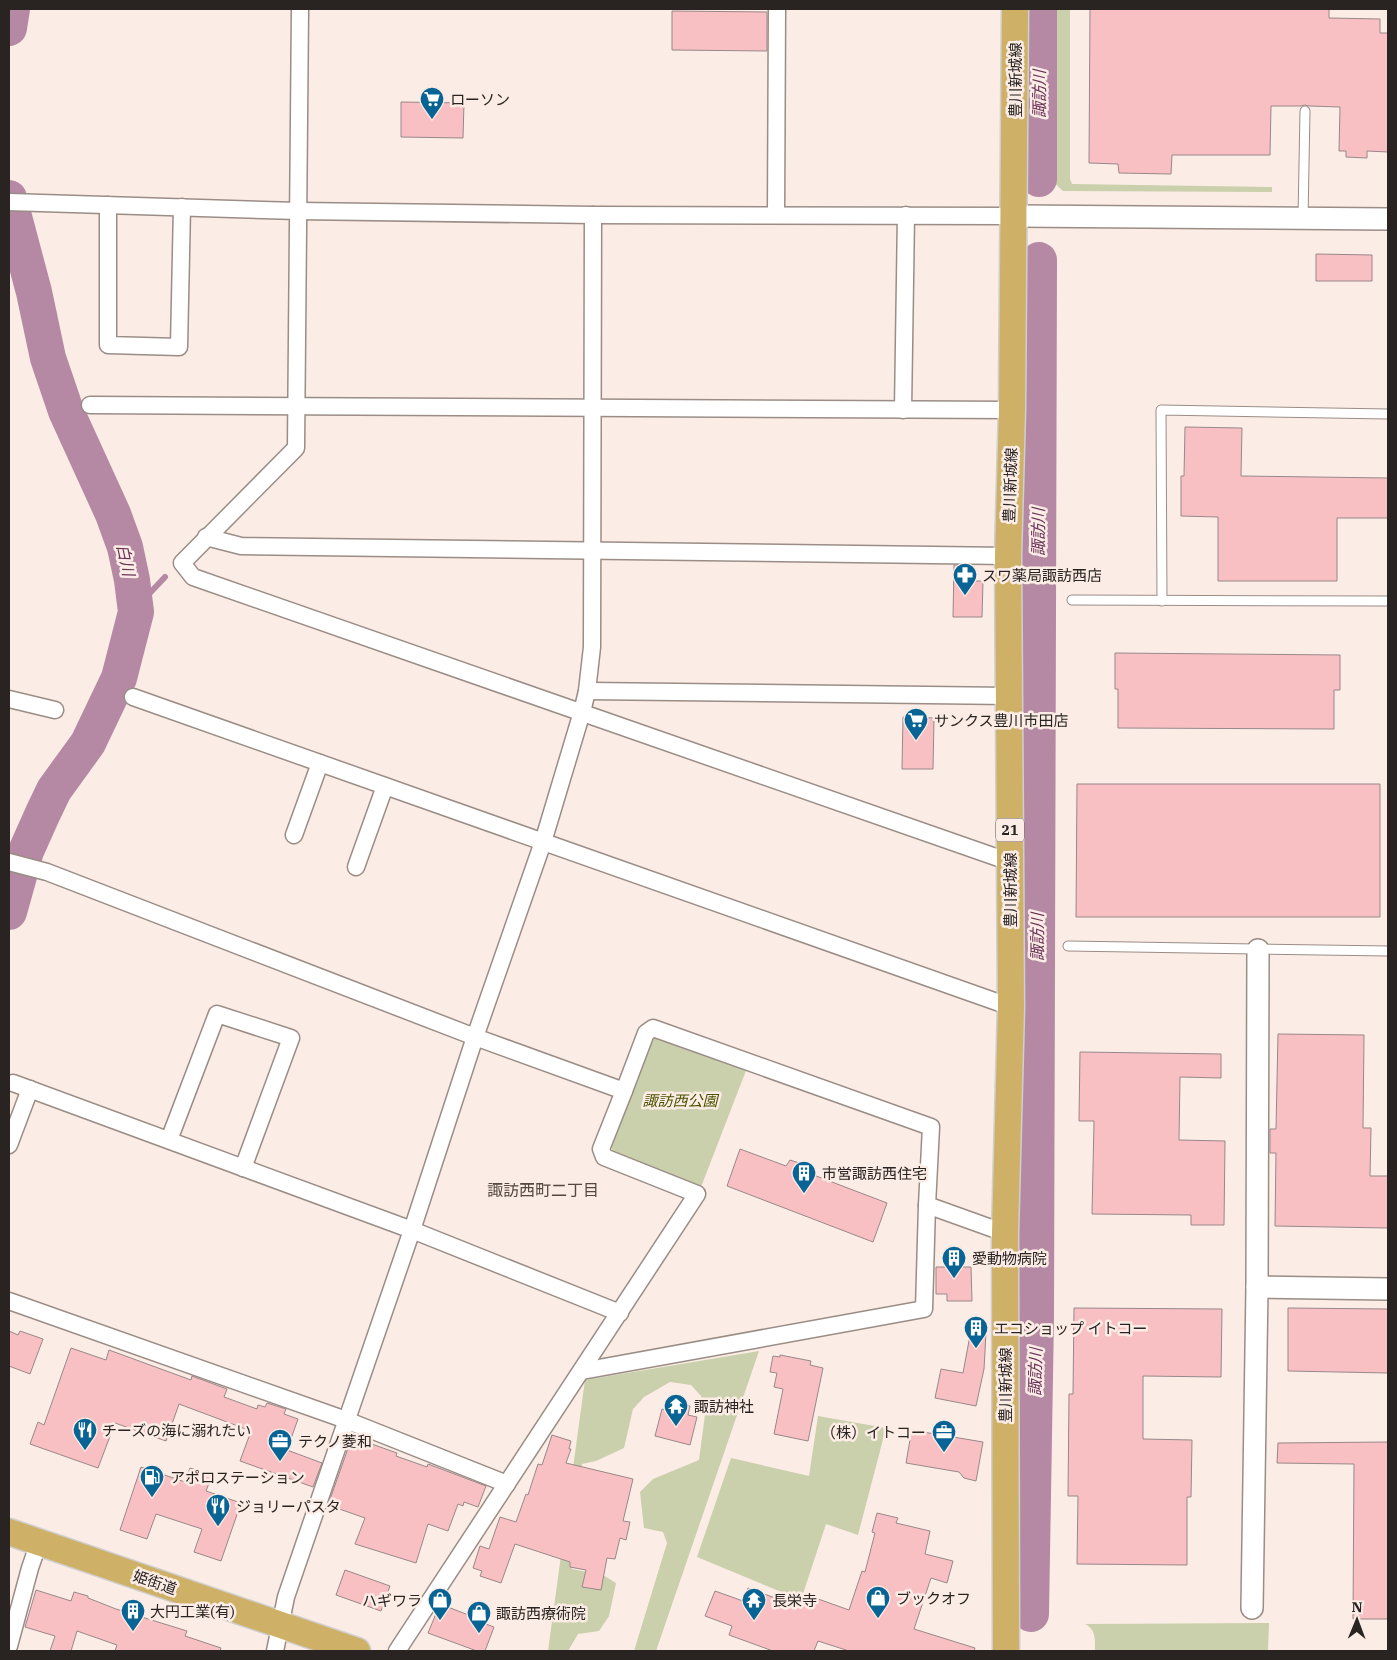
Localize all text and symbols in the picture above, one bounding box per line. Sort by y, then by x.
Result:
street label: 豊川新城線 [1006,42,1025,118]
water label: 諏訪川 [1029,68,1049,118]
supermarket icon: ローソン [419,86,445,120]
place label: ローソン [450,90,510,109]
street label: 豊川新城線 [999,447,1021,523]
water label: 諏訪川 [1028,506,1048,556]
water label: 白川 [113,542,140,580]
pharmacy icon: スワ薬局諏訪西店 [952,562,978,596]
place label: スワ薬局諏訪西店 [982,566,1102,585]
supermarket icon: サンクス豊川市田店 [903,707,929,741]
place label: サンクス豊川市田店 [934,711,1069,730]
road number: 21 [996,818,1024,842]
street label: 豊川新城線 [1001,852,1020,928]
water label: 諏訪川 [1027,911,1047,961]
park label: 諏訪西公園 [642,1091,719,1110]
building icon: 市営諏訪西住宅 [791,1160,817,1194]
place label: 市営諏訪西住宅 [822,1164,927,1183]
district label: 諏訪西町二丁目 [487,1180,599,1200]
building icon: 愛動物病院 [941,1245,967,1279]
place label: 愛動物病院 [972,1249,1047,1268]
building icon: エコショップ イトコー [963,1315,989,1349]
place label: エコショップ イトコー [994,1319,1147,1338]
water label: 諏訪川 [1025,1346,1045,1396]
street label: 豊川新城線 [996,1347,1015,1423]
temple icon: 諏訪神社 [663,1393,689,1427]
place label: 諏訪神社 [694,1397,754,1416]
restaurant icon: チーズの海に溺れたい [72,1417,98,1451]
office icon: （株）イトコー [931,1419,957,1453]
place label: チーズの海に溺れたい [102,1421,251,1440]
place label: （株）イトコー [821,1423,926,1442]
office icon: テクノ菱和 [267,1428,293,1462]
place label: テクノ菱和 [298,1432,372,1451]
fuel station icon: アポロステーション [139,1464,165,1498]
place label: アポロステーション [170,1468,305,1487]
restaurant icon: ジョリーパスタ [205,1493,231,1527]
place label: ジョリーパスタ [236,1497,341,1516]
street label: 姫街道 [131,1566,179,1598]
shop icon: ブックオフ [865,1585,891,1619]
shop icon: ハギワラ [427,1587,453,1621]
temple icon: 長栄寺 [741,1587,767,1621]
place label: ブックオフ [896,1589,971,1608]
place label: ハギワラ [362,1591,422,1610]
place label: 長栄寺 [772,1591,817,1610]
north arrow [1332,1595,1382,1645]
building icon: 大円工業(有) [120,1598,146,1632]
text: N [1352,1598,1363,1616]
shop icon: 諏訪西療術院 [466,1600,492,1634]
place label: 大円工業(有) [150,1602,235,1621]
place label: 諏訪西療術院 [496,1604,586,1623]

